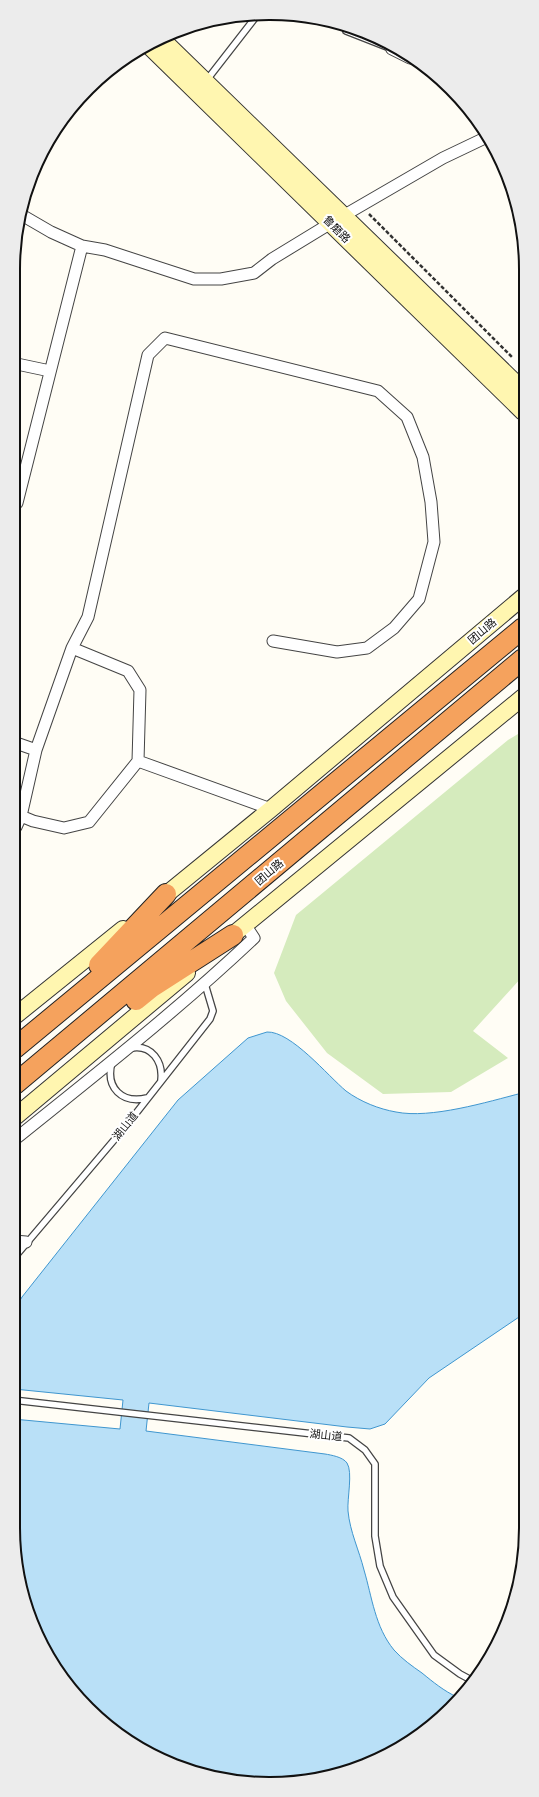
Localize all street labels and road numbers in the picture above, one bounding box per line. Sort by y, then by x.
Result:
street label: 鲁磨路 [320,212,354,246]
street label: 团山路 [465,615,499,647]
street label: 团山路 [252,856,286,888]
street label: 湖山道 [109,1109,141,1143]
street label: 湖山道 [309,1426,343,1444]

